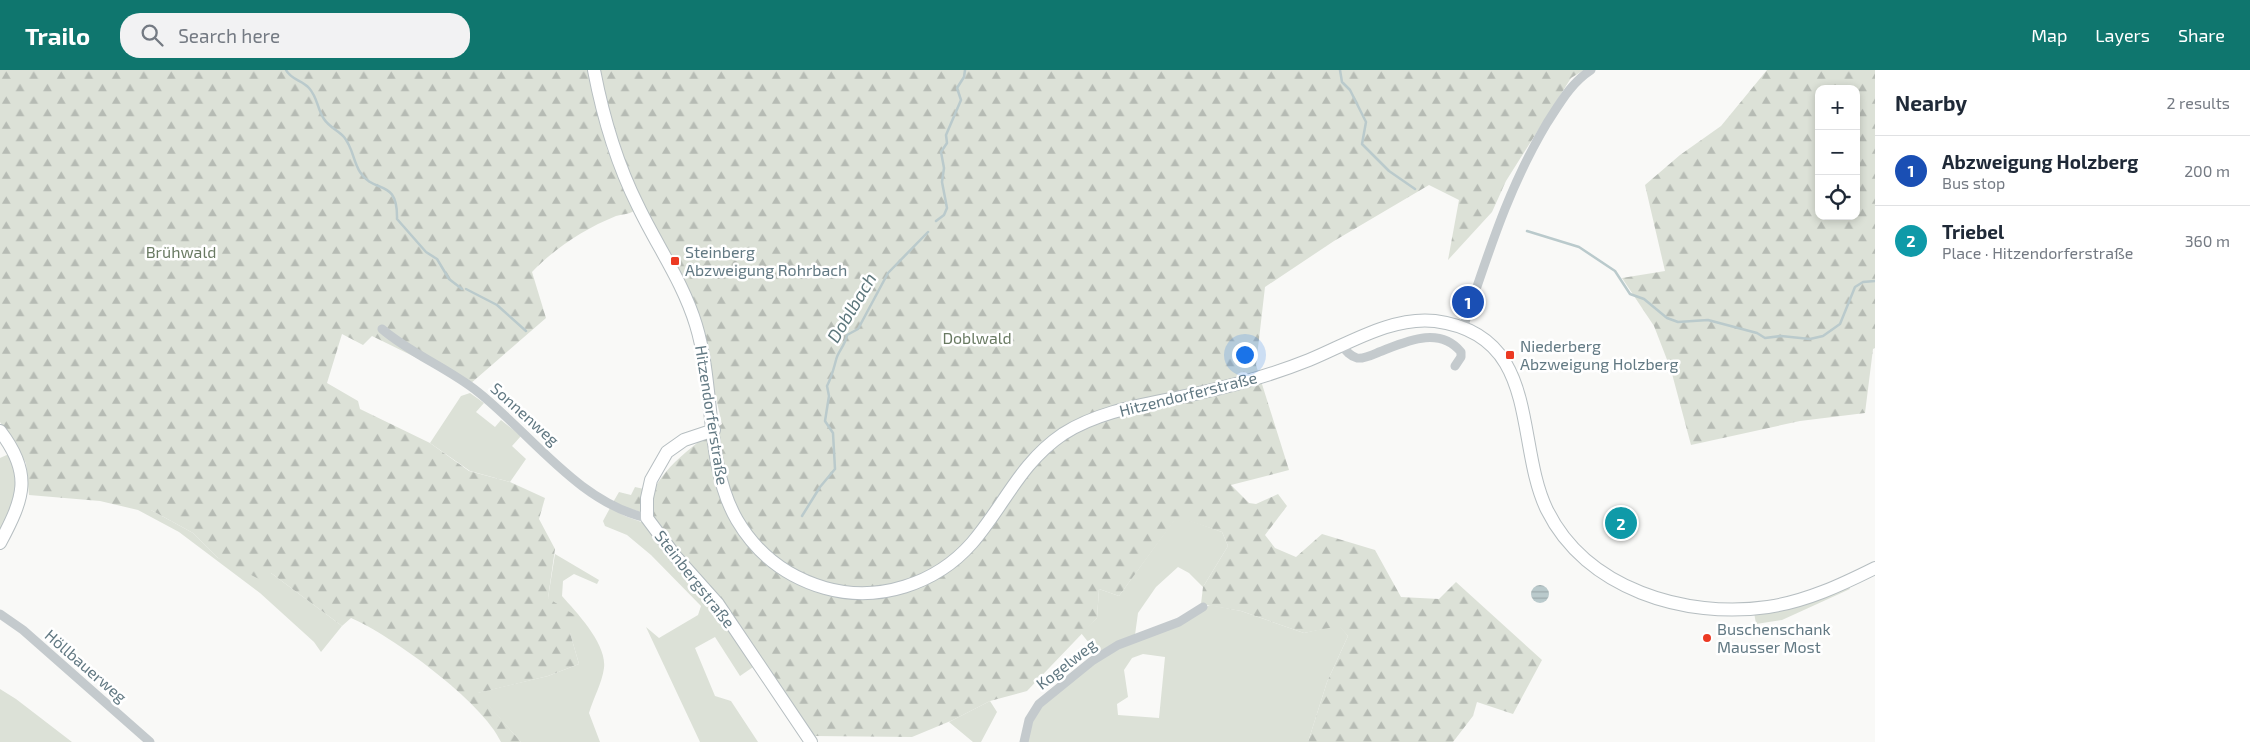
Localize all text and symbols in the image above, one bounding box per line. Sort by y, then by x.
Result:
search box [120,13,470,58]
text: Trailo [25,21,90,50]
icon: search [138,21,166,49]
text: Search here [178,24,280,47]
text: Map [2031,24,2067,46]
text: Layers [2095,24,2150,46]
text: Share [2178,24,2225,46]
map controls [1815,85,1860,220]
button: + [1815,85,1860,130]
text: Nearby [1895,90,1967,115]
text: 2 results [2167,93,2230,112]
button: − [1815,130,1860,175]
text: Abzweigung Holzberg [1942,150,2138,173]
text: 1 [1908,161,1914,180]
text: 200 m [2184,161,2230,180]
text: Bus stop [1942,173,2005,192]
button: locate [1815,175,1860,220]
text: Triebel [1942,220,2004,243]
text: 2 [1906,231,1916,250]
text: 360 m [2185,231,2230,250]
park label: Brühwald [146,242,216,261]
place label: Steinberg Abzweigung Rohrbach [685,242,847,279]
text: Place · Hitzendorferstraße [1942,243,2133,262]
marker: Steinberg Abzweigung Rohrbach [669,255,681,267]
water label: Doblbach [822,269,881,346]
pin: 1 [1452,283,1484,321]
park label: Doblwald [942,328,1012,347]
place label: Niederberg Abzweigung Holzberg [1520,336,1679,373]
your location [1232,342,1258,368]
street label: Hitzendorferstraße [692,344,733,486]
marker: Niederberg Abzweigung Holzberg [1504,349,1516,361]
street label: Hitzendorferstraße [1117,367,1259,420]
street label: Sonnenweg [487,378,563,449]
pin: 2 [1605,504,1637,542]
street label: Steinbergstraße [651,526,739,631]
place label: Buschenschank Mausser Most [1717,619,1831,656]
street label: Höllbauerweg [42,625,131,706]
marker: Buschenschank Mausser Most [1701,632,1713,644]
street label: Kogelweg [1032,634,1100,693]

